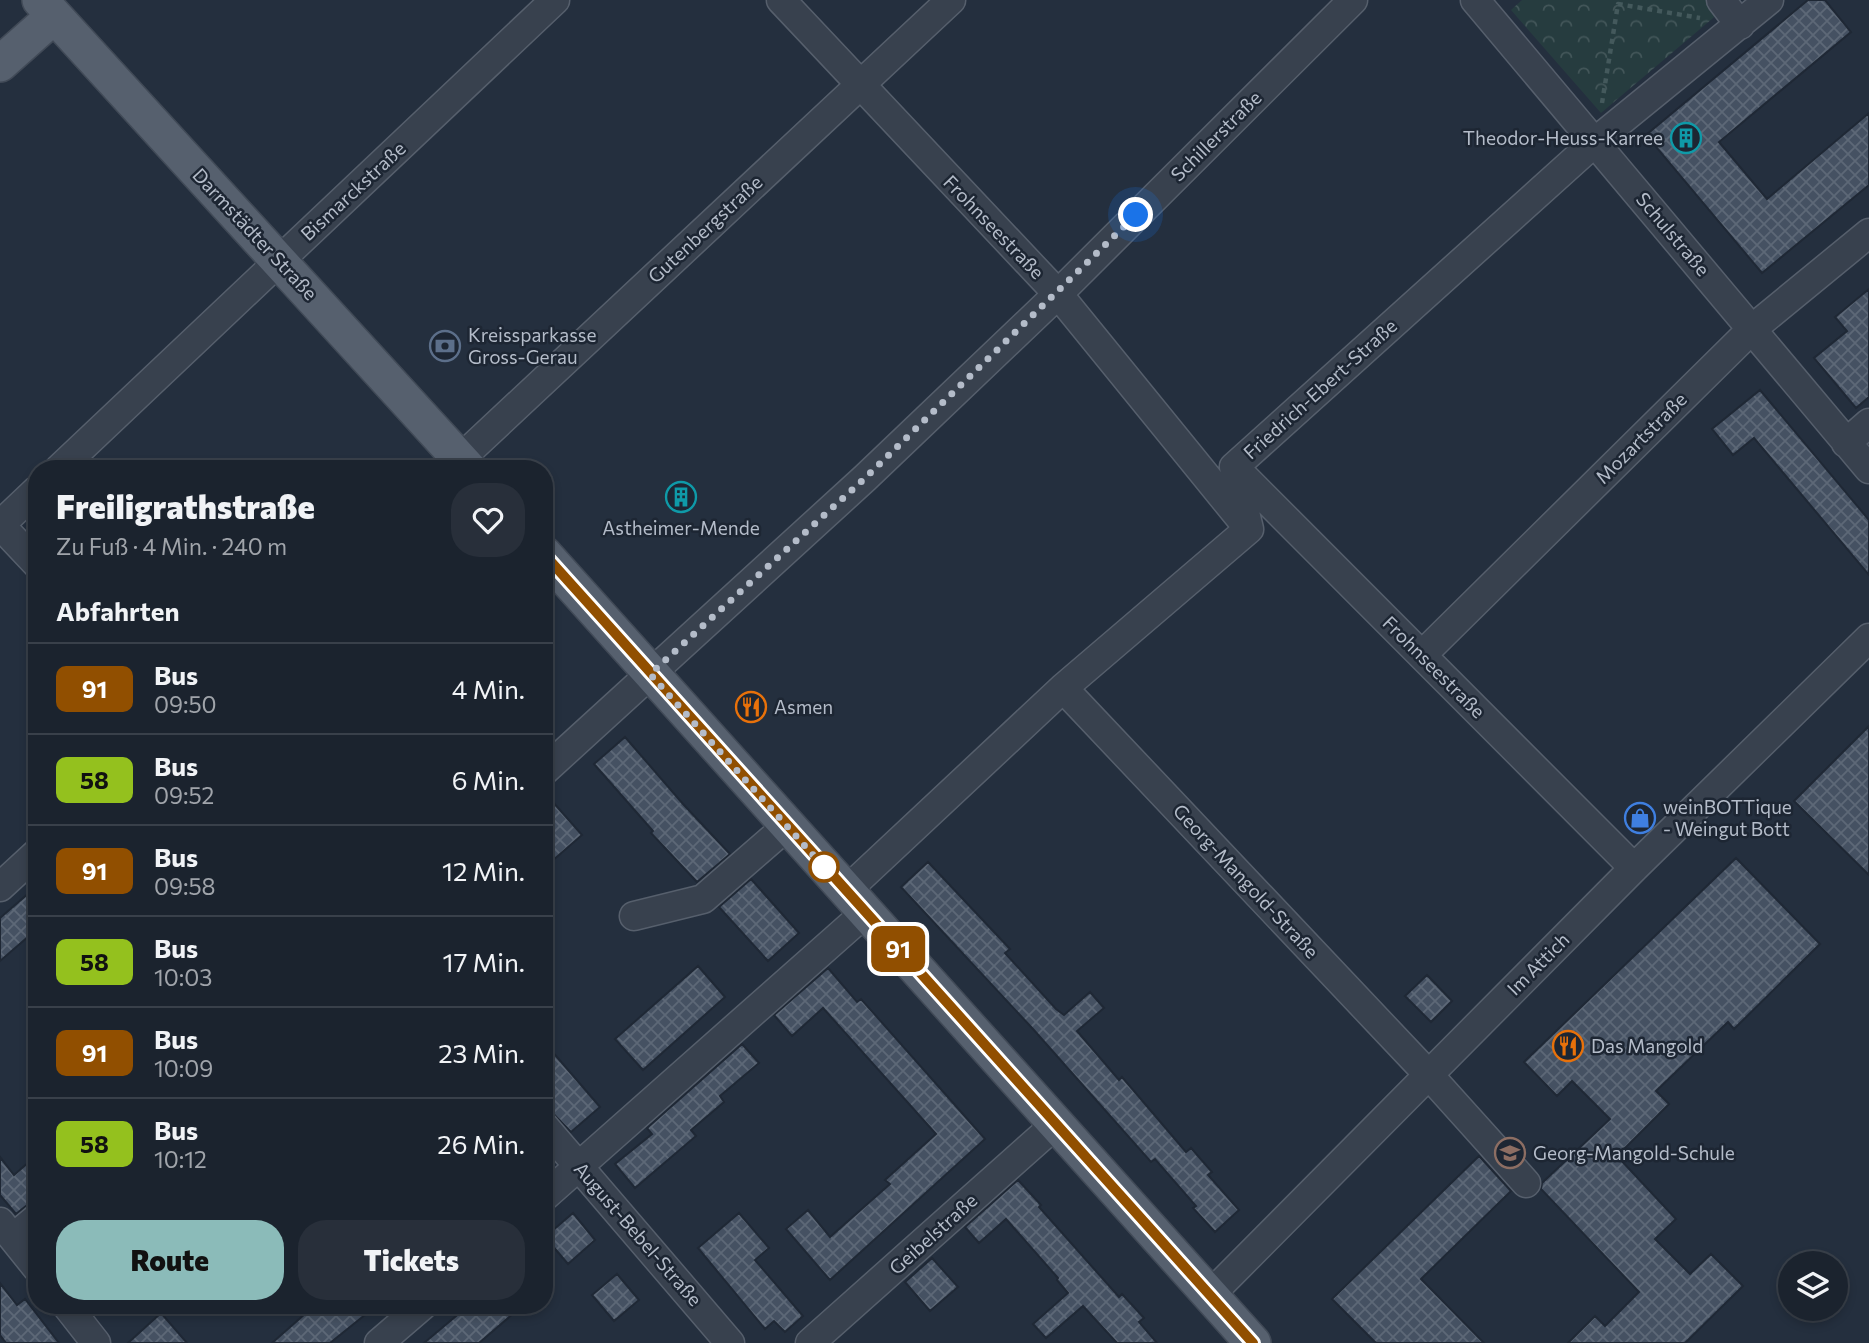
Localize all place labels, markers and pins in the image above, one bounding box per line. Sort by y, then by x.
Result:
building icon: Theodor-Heuss-Karree [1669,121,1703,155]
place label: Theodor-Heuss-Karree [1463,126,1663,149]
place label: Kreissparkasse Gross-Gerau [468,323,596,368]
bank icon: Kreissparkasse Gross-Gerau [428,329,462,363]
building icon: Astheimer-Mende [664,480,698,514]
place label: Astheimer-Mende [602,516,760,539]
restaurant icon: Asmen [734,690,768,724]
place label: Asmen [774,695,833,718]
place label: weinBOTTique - Weingut Bott [1663,795,1792,840]
shop icon: weinBOTTique - Weingut Bott [1623,801,1657,835]
unlabelled marker [809,852,839,882]
restaurant icon: Das Mangold [1551,1029,1585,1063]
place label: Das Mangold [1591,1034,1703,1057]
school or university icon: Georg-Mangold-Schule [1493,1136,1527,1170]
place label: Georg-Mangold-Schule [1533,1141,1735,1164]

